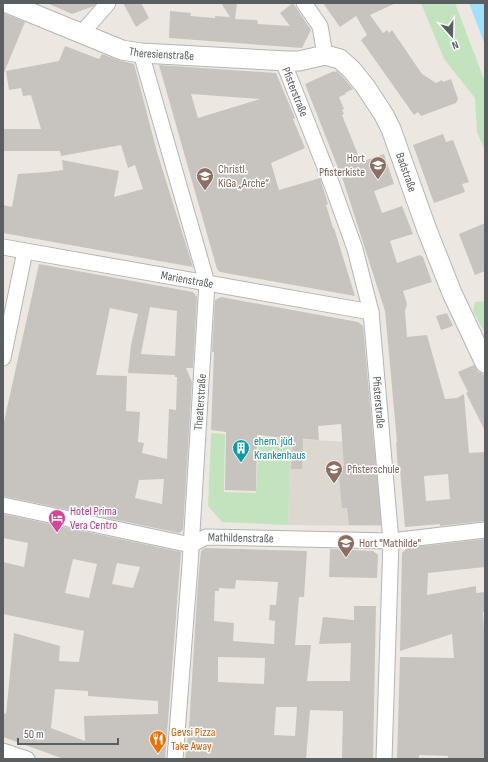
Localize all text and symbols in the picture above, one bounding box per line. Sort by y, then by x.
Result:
north arrow [432,16,472,56]
text: N [450,38,460,52]
street label: Theresienstraße [128,44,195,64]
street label: Pfisterstraße [278,65,311,119]
place label: Hort Pfisterkiste [319,151,365,180]
street label: Badstraße [392,151,420,194]
school or university icon: Hort Pfisterkiste [368,155,388,180]
place label: Christl. KiGa „Arche“ [218,162,269,191]
school or university icon: Christl. KiGa „Arche“ [195,166,215,191]
street label: Marienstraße [160,268,215,292]
street label: Theaterstraße [191,373,210,431]
street label: Pfisterstraße [369,376,388,429]
place label: ehem. jüd. Krankenhaus [254,434,306,463]
building icon: ehem. jüd. Krankenhaus [231,438,251,463]
school or university icon: Pfisterschule [324,459,344,484]
place label: Pfisterschule [347,462,400,477]
place label: Hotel Prima Vera Centro [70,504,117,533]
hotel icon: Hotel Prima Vera Centro [47,508,67,533]
street label: Mathildenstraße [208,530,274,546]
school or university icon: Hort "Mathilde" [336,533,356,558]
place label: Hort "Mathilde" [359,536,421,551]
scale bar [18,720,118,746]
place label: Gevsi Pizza Take Away [171,725,216,754]
text: 50 m [24,727,44,742]
restaurant icon: Gevsi Pizza Take Away [148,729,168,754]

